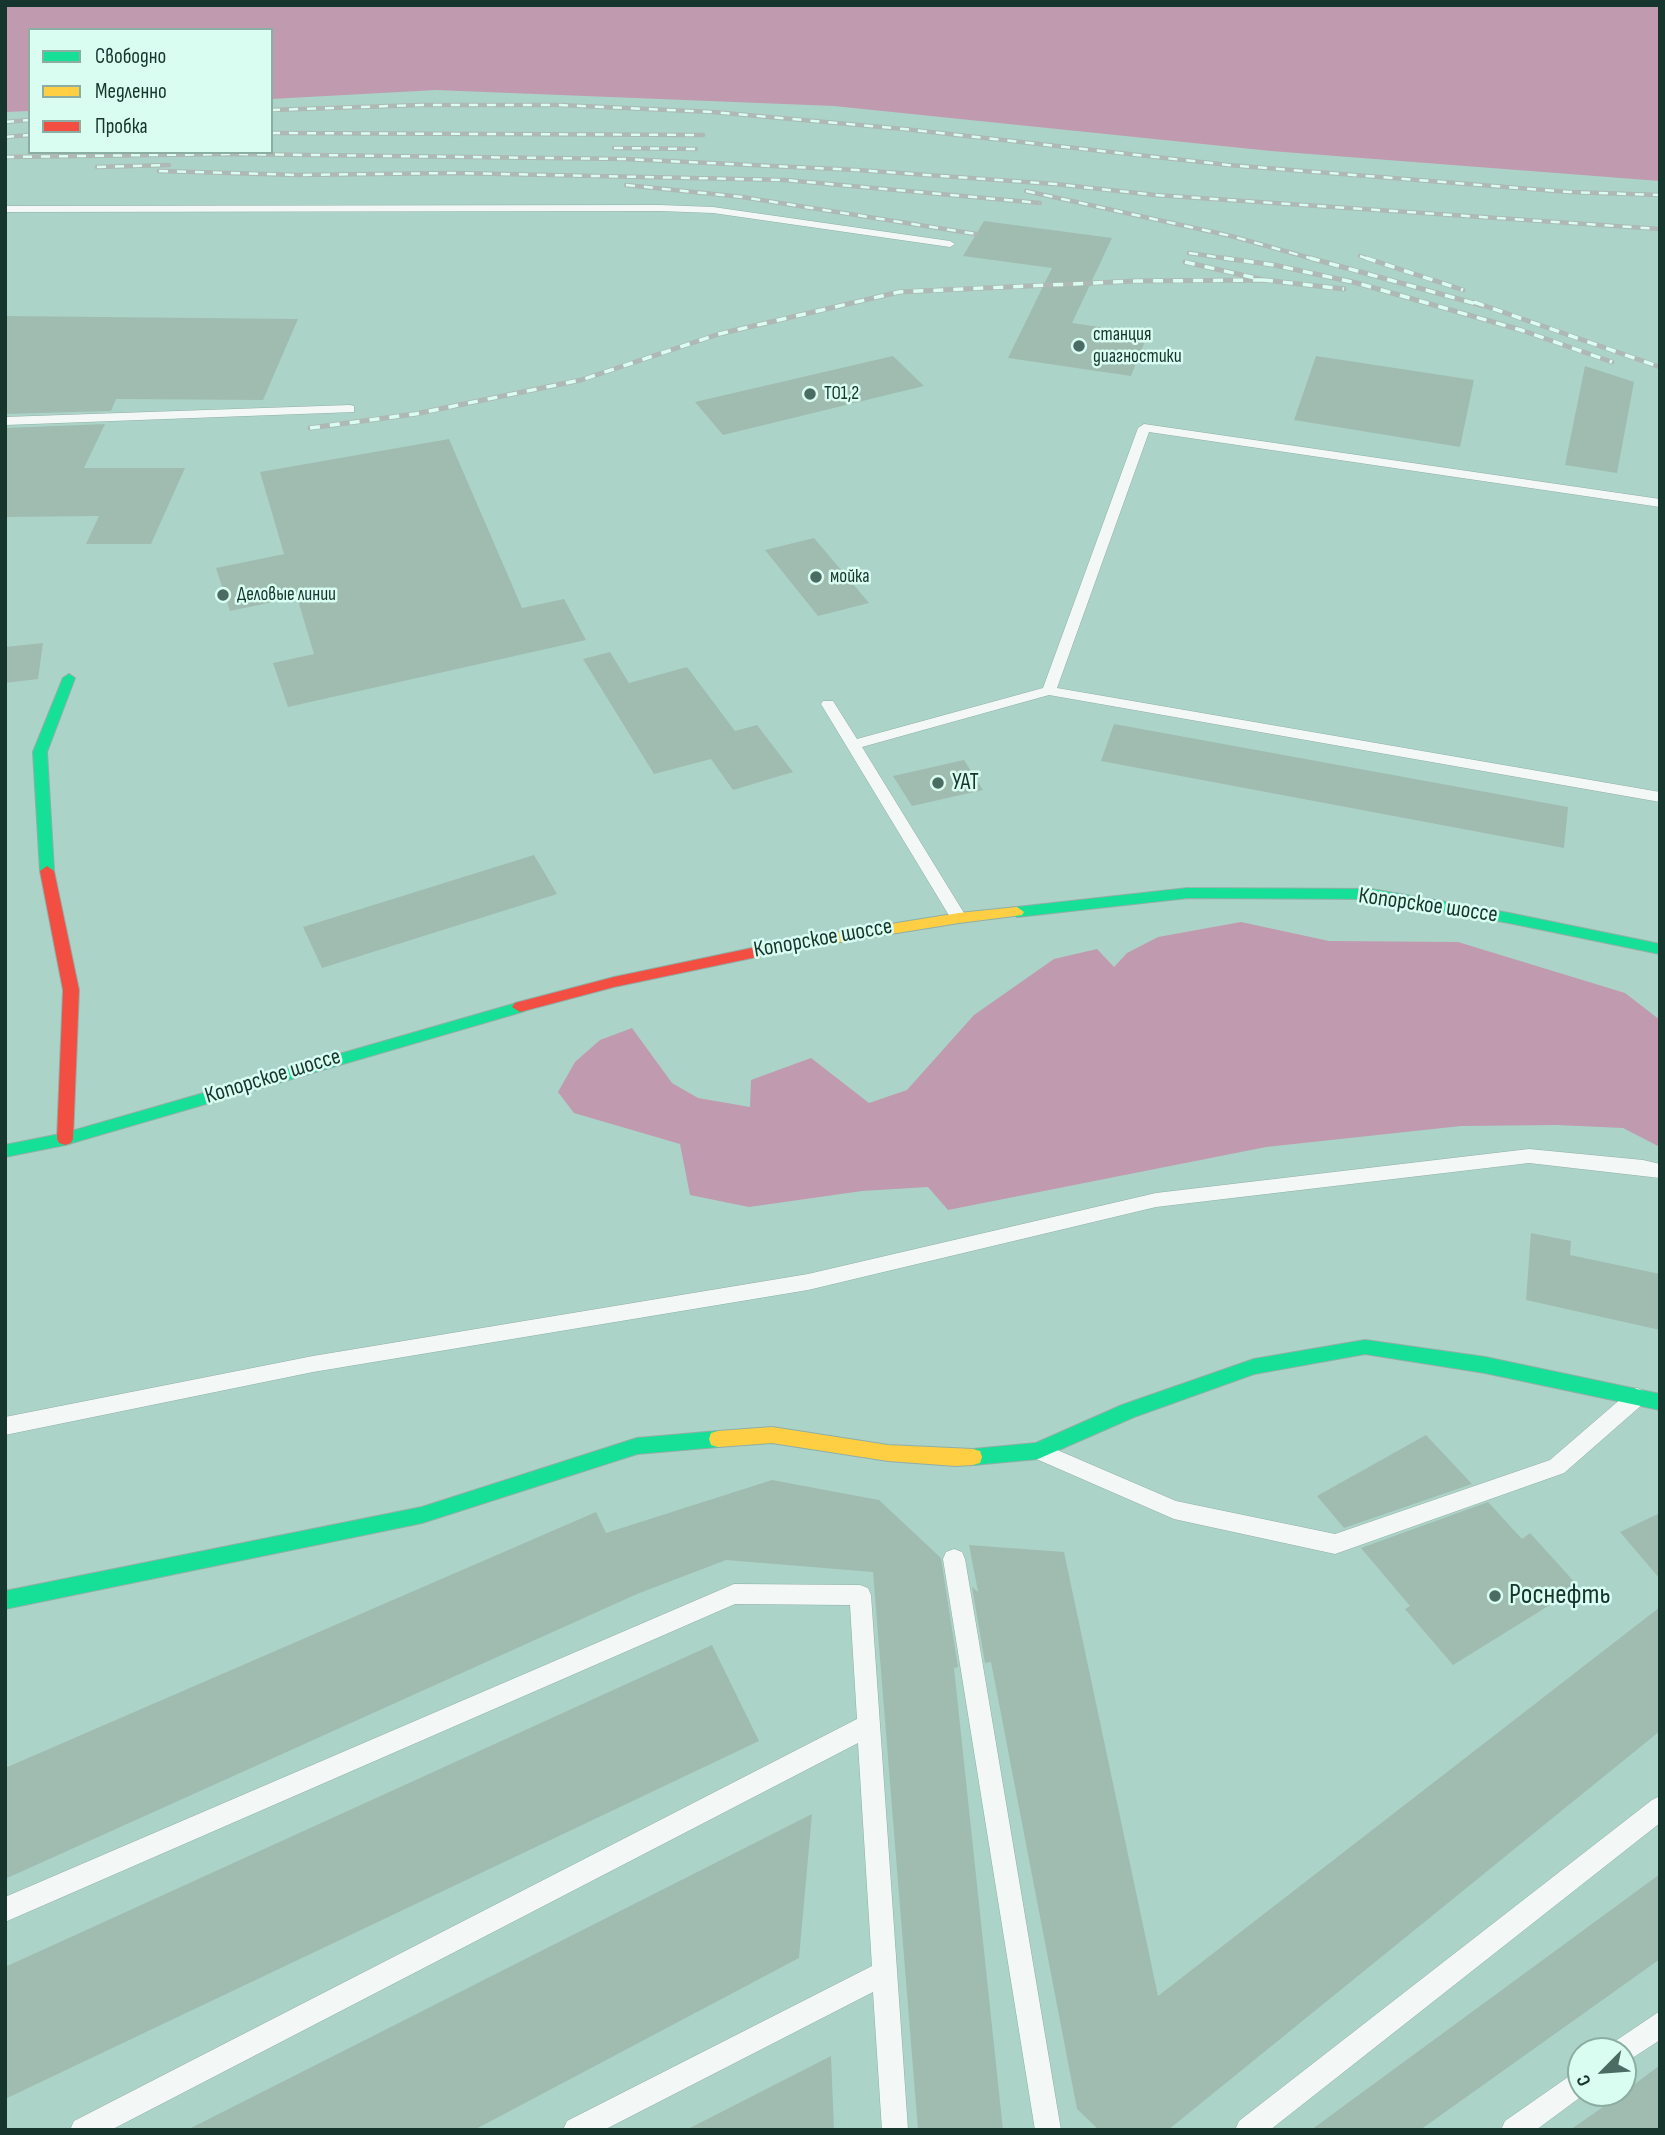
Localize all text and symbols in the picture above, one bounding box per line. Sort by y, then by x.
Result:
legend [28,28,273,154]
text: Свободно [95,44,166,69]
text: Медленно [95,79,167,104]
text: Пробка [95,114,148,139]
place label: станция диагностики [1093,324,1182,368]
marker: станция диагностики [1071,338,1087,354]
place label: ТО1,2 [824,383,859,405]
marker: ТО1,2 [802,386,818,402]
place label: мойка [830,566,870,588]
marker: мойка [808,569,824,585]
place label: Деловые линии [237,584,336,606]
marker: Деловые линии [215,587,231,603]
place label: УАТ [952,769,979,797]
marker: УАТ [930,775,946,791]
street label: Копорское шоссе [1357,883,1499,929]
street label: Копорское шоссе [752,913,894,965]
street label: Копорское шоссе [202,1043,344,1111]
place label: Роснефть [1509,1579,1611,1613]
marker: Роснефть [1487,1588,1503,1604]
north arrow [1567,2037,1637,2107]
text: С [1572,2071,1597,2090]

